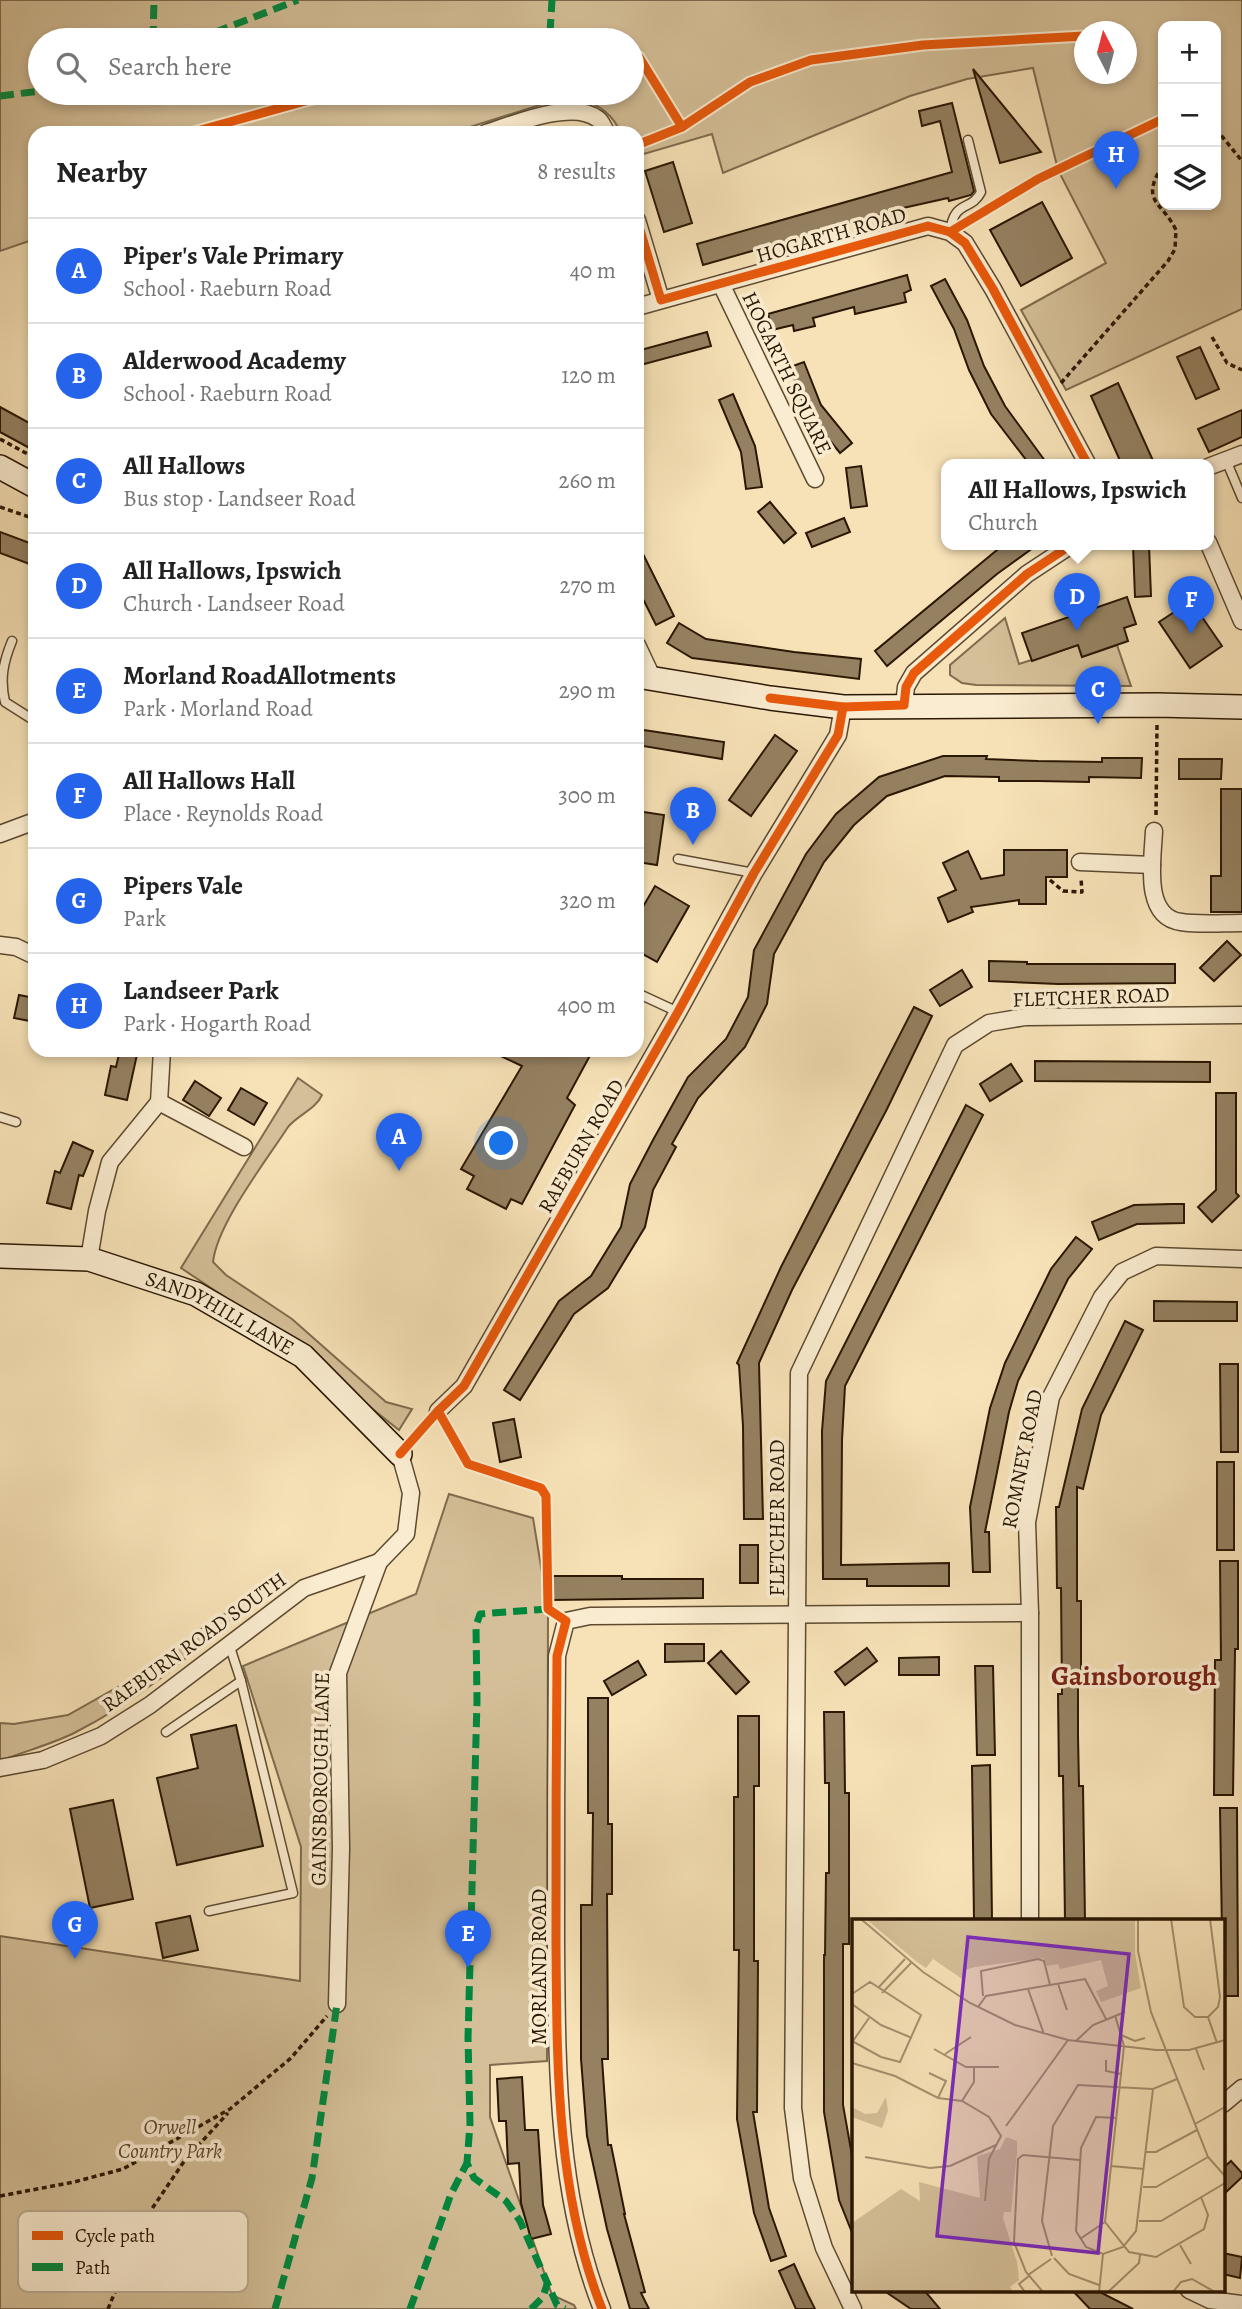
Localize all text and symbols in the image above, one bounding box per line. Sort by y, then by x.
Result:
north arrow [1074,21,1137,84]
map controls [1158,21,1221,210]
button: + [1158,21,1221,84]
search box [28,28,644,105]
icon: search [52,48,90,86]
text: Search here [108,49,232,84]
button: − [1158,84,1221,147]
pin: H [1093,131,1139,189]
button: layers [1158,147,1221,210]
text: Nearby [56,152,147,192]
text: 8 results [537,156,616,187]
street label: HOGARTH ROAD [753,200,909,270]
text: Piper's Vale Primary [123,238,343,273]
text: A [72,255,86,286]
text: 40 m [570,255,616,286]
text: School · Raeburn Road [123,273,332,304]
street label: HOGARTH SQUARE [735,287,839,459]
text: Alderwood Academy [123,343,346,378]
text: B [72,360,86,391]
text: 120 m [561,360,616,391]
text: School · Raeburn Road [123,378,332,409]
text: All Hallows [123,448,245,483]
popup [941,459,1214,550]
text: C [72,465,86,496]
text: 260 m [558,465,616,496]
text: All Hallows, Ipswich [968,472,1187,507]
text: Bus stop · Landseer Road [123,483,356,514]
text: Church [968,507,1038,538]
text: All Hallows, Ipswich [123,553,342,588]
text: D [71,570,87,601]
text: 270 m [559,570,616,601]
pin: D [1054,573,1100,631]
pin: F [1168,576,1214,634]
text: Church · Landseer Road [123,588,345,619]
text: Morland RoadAllotments [123,658,396,693]
pin: C [1075,666,1121,724]
text: E [72,675,86,706]
text: 290 m [559,675,616,706]
text: Park · Morland Road [123,693,313,724]
text: All Hallows Hall [123,763,295,798]
text: F [73,780,85,811]
text: 300 m [558,780,616,811]
pin: B [670,787,716,845]
text: Place · Reynolds Road [123,798,323,829]
text: Pipers Vale [123,868,243,903]
text: G [71,885,87,916]
text: 320 m [560,885,616,916]
text: Park [123,903,166,934]
text: Landseer Park [123,973,279,1008]
street label: FLETCHER ROAD [1012,980,1170,1014]
text: H [70,990,88,1021]
text: 400 m [557,990,616,1021]
text: Park · Hogarth Road [123,1008,311,1039]
street label: RAEBURN ROAD [531,1074,631,1218]
pin: A [376,1113,422,1171]
your location [484,1126,518,1160]
street label: SANDYHILL LANE [142,1264,299,1362]
street label: ROMNEY ROAD [995,1387,1049,1531]
street label: FLETCHER ROAD [763,1440,791,1596]
street label: RAEBURN ROAD SOUTH [96,1565,292,1719]
district label: Gainsborough [1051,1657,1217,1695]
street label: GAINSBOROUGH LANE [304,1672,336,1886]
street label: MORLAND ROAD [525,1889,553,2045]
pin: G [52,1901,98,1959]
pin: E [445,1910,491,1968]
inset map [852,1919,1224,2292]
park label: Orwell Country Park [118,2113,222,2165]
legend [18,2211,248,2292]
text: Cycle path [75,2223,155,2249]
text: Path [75,2255,110,2281]

